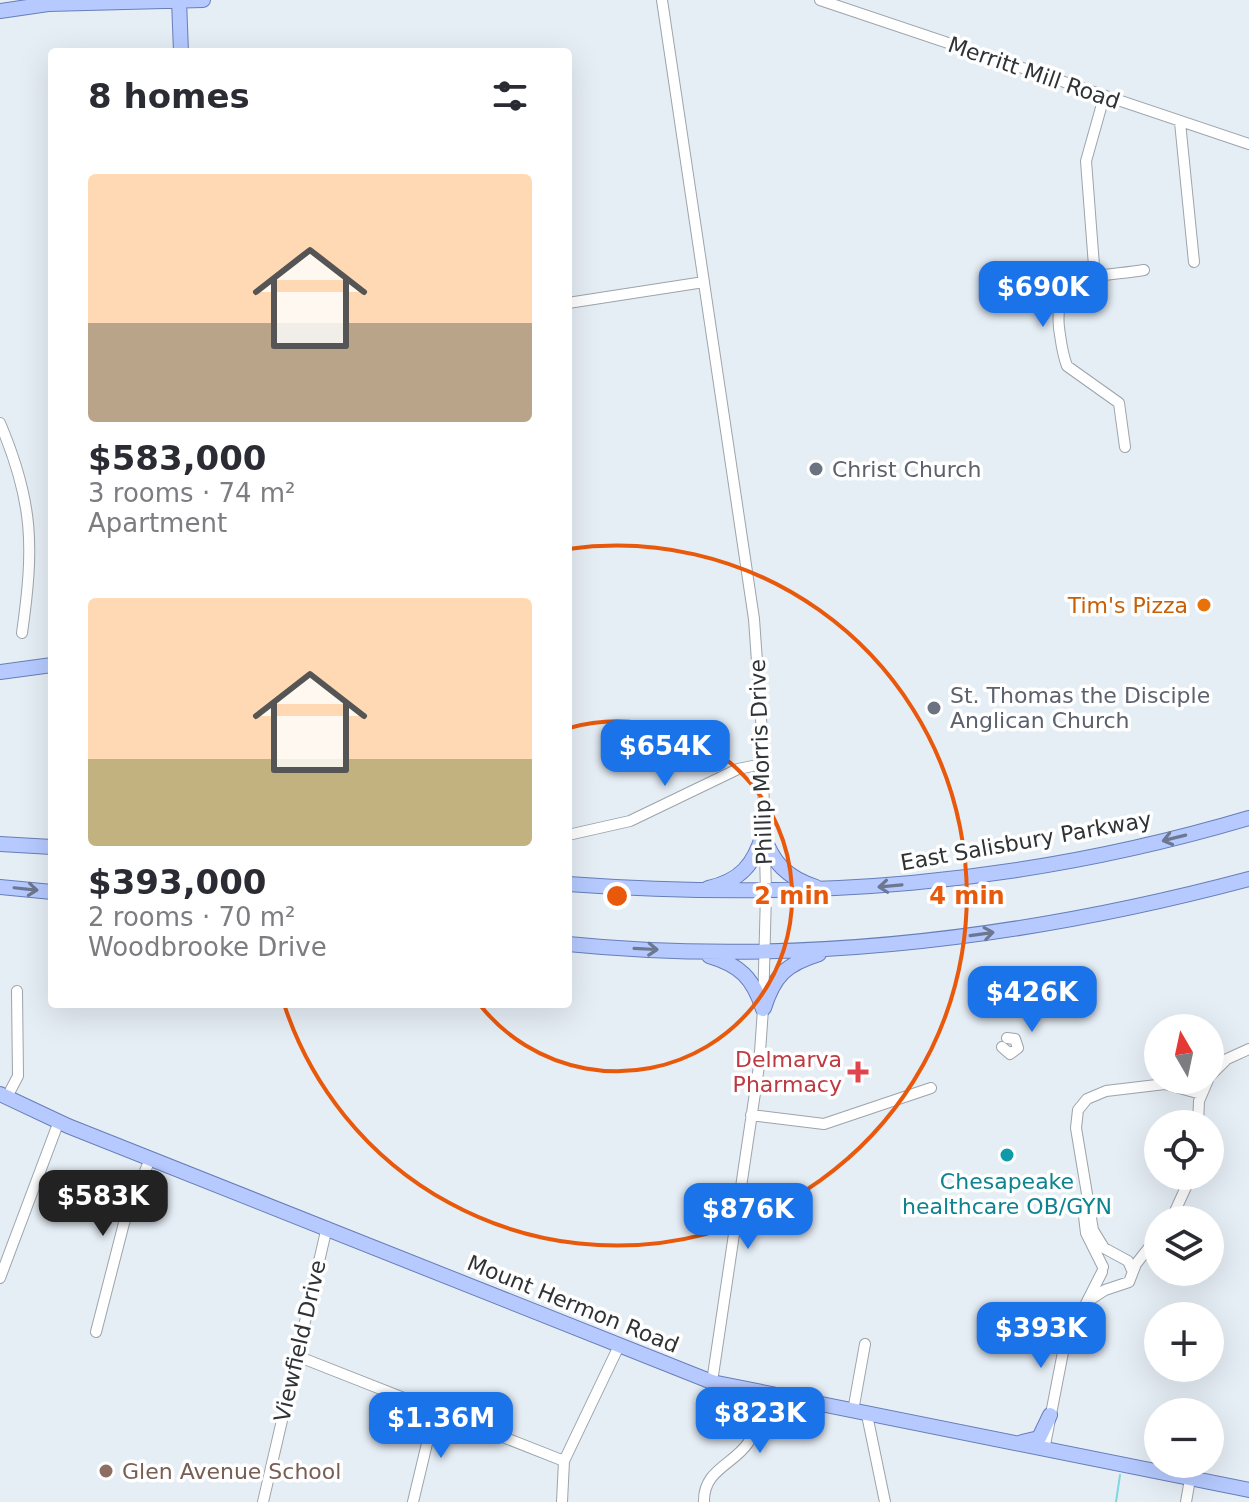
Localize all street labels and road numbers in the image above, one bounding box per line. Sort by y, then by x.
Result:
street label: Merritt Mill Road [945,32,1123,114]
street label: Phillip Morris Drive [745,659,777,865]
street label: East Salisbury Parkway [898,807,1154,875]
street label: Mount Hermon Road [464,1250,682,1358]
street label: Viewfield Drive [269,1258,331,1424]

